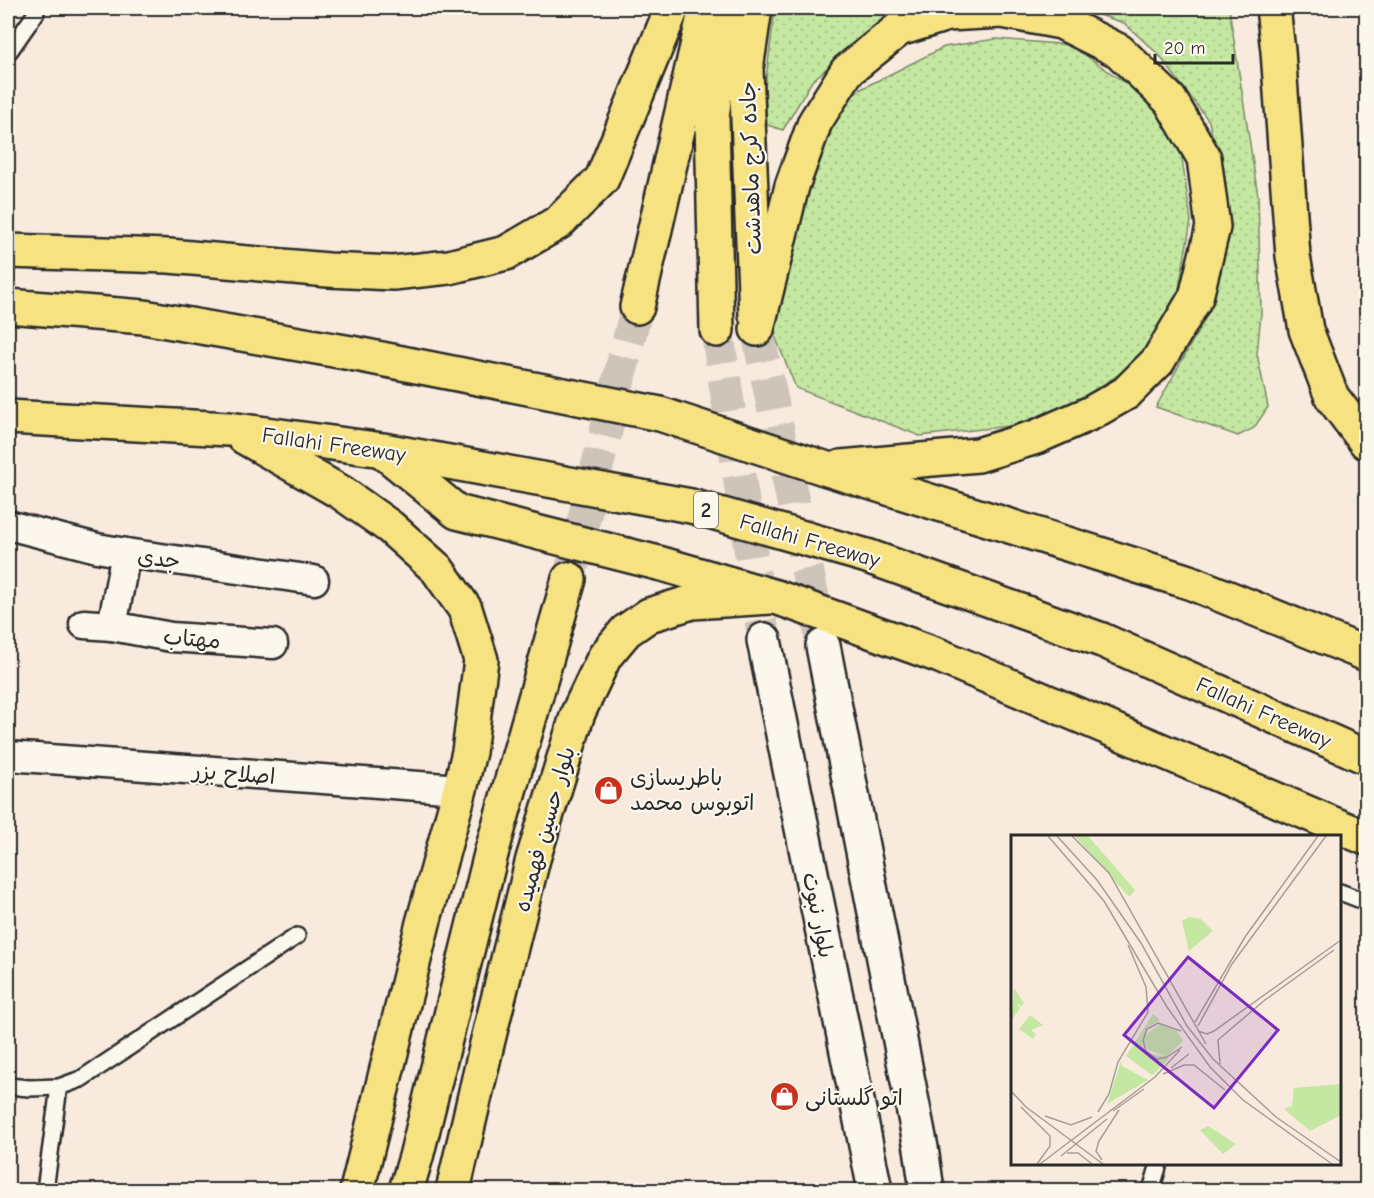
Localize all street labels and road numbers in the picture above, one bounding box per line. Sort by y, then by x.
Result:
street label: جاده کرج ماهدشت [735,81,768,255]
street label: Fallahi Freeway [260,422,408,468]
road number: 2 [694,492,718,528]
street label: Fallahi Freeway [736,508,883,573]
street label: جدی [136,543,182,575]
street label: مهتاب [162,624,222,654]
street label: Fallahi Freeway [1192,672,1335,754]
street label: بلوار حسین فهمیده [509,744,581,915]
street label: اصلاح بزر [190,758,276,791]
street label: بلوار نبوت [797,870,839,960]

